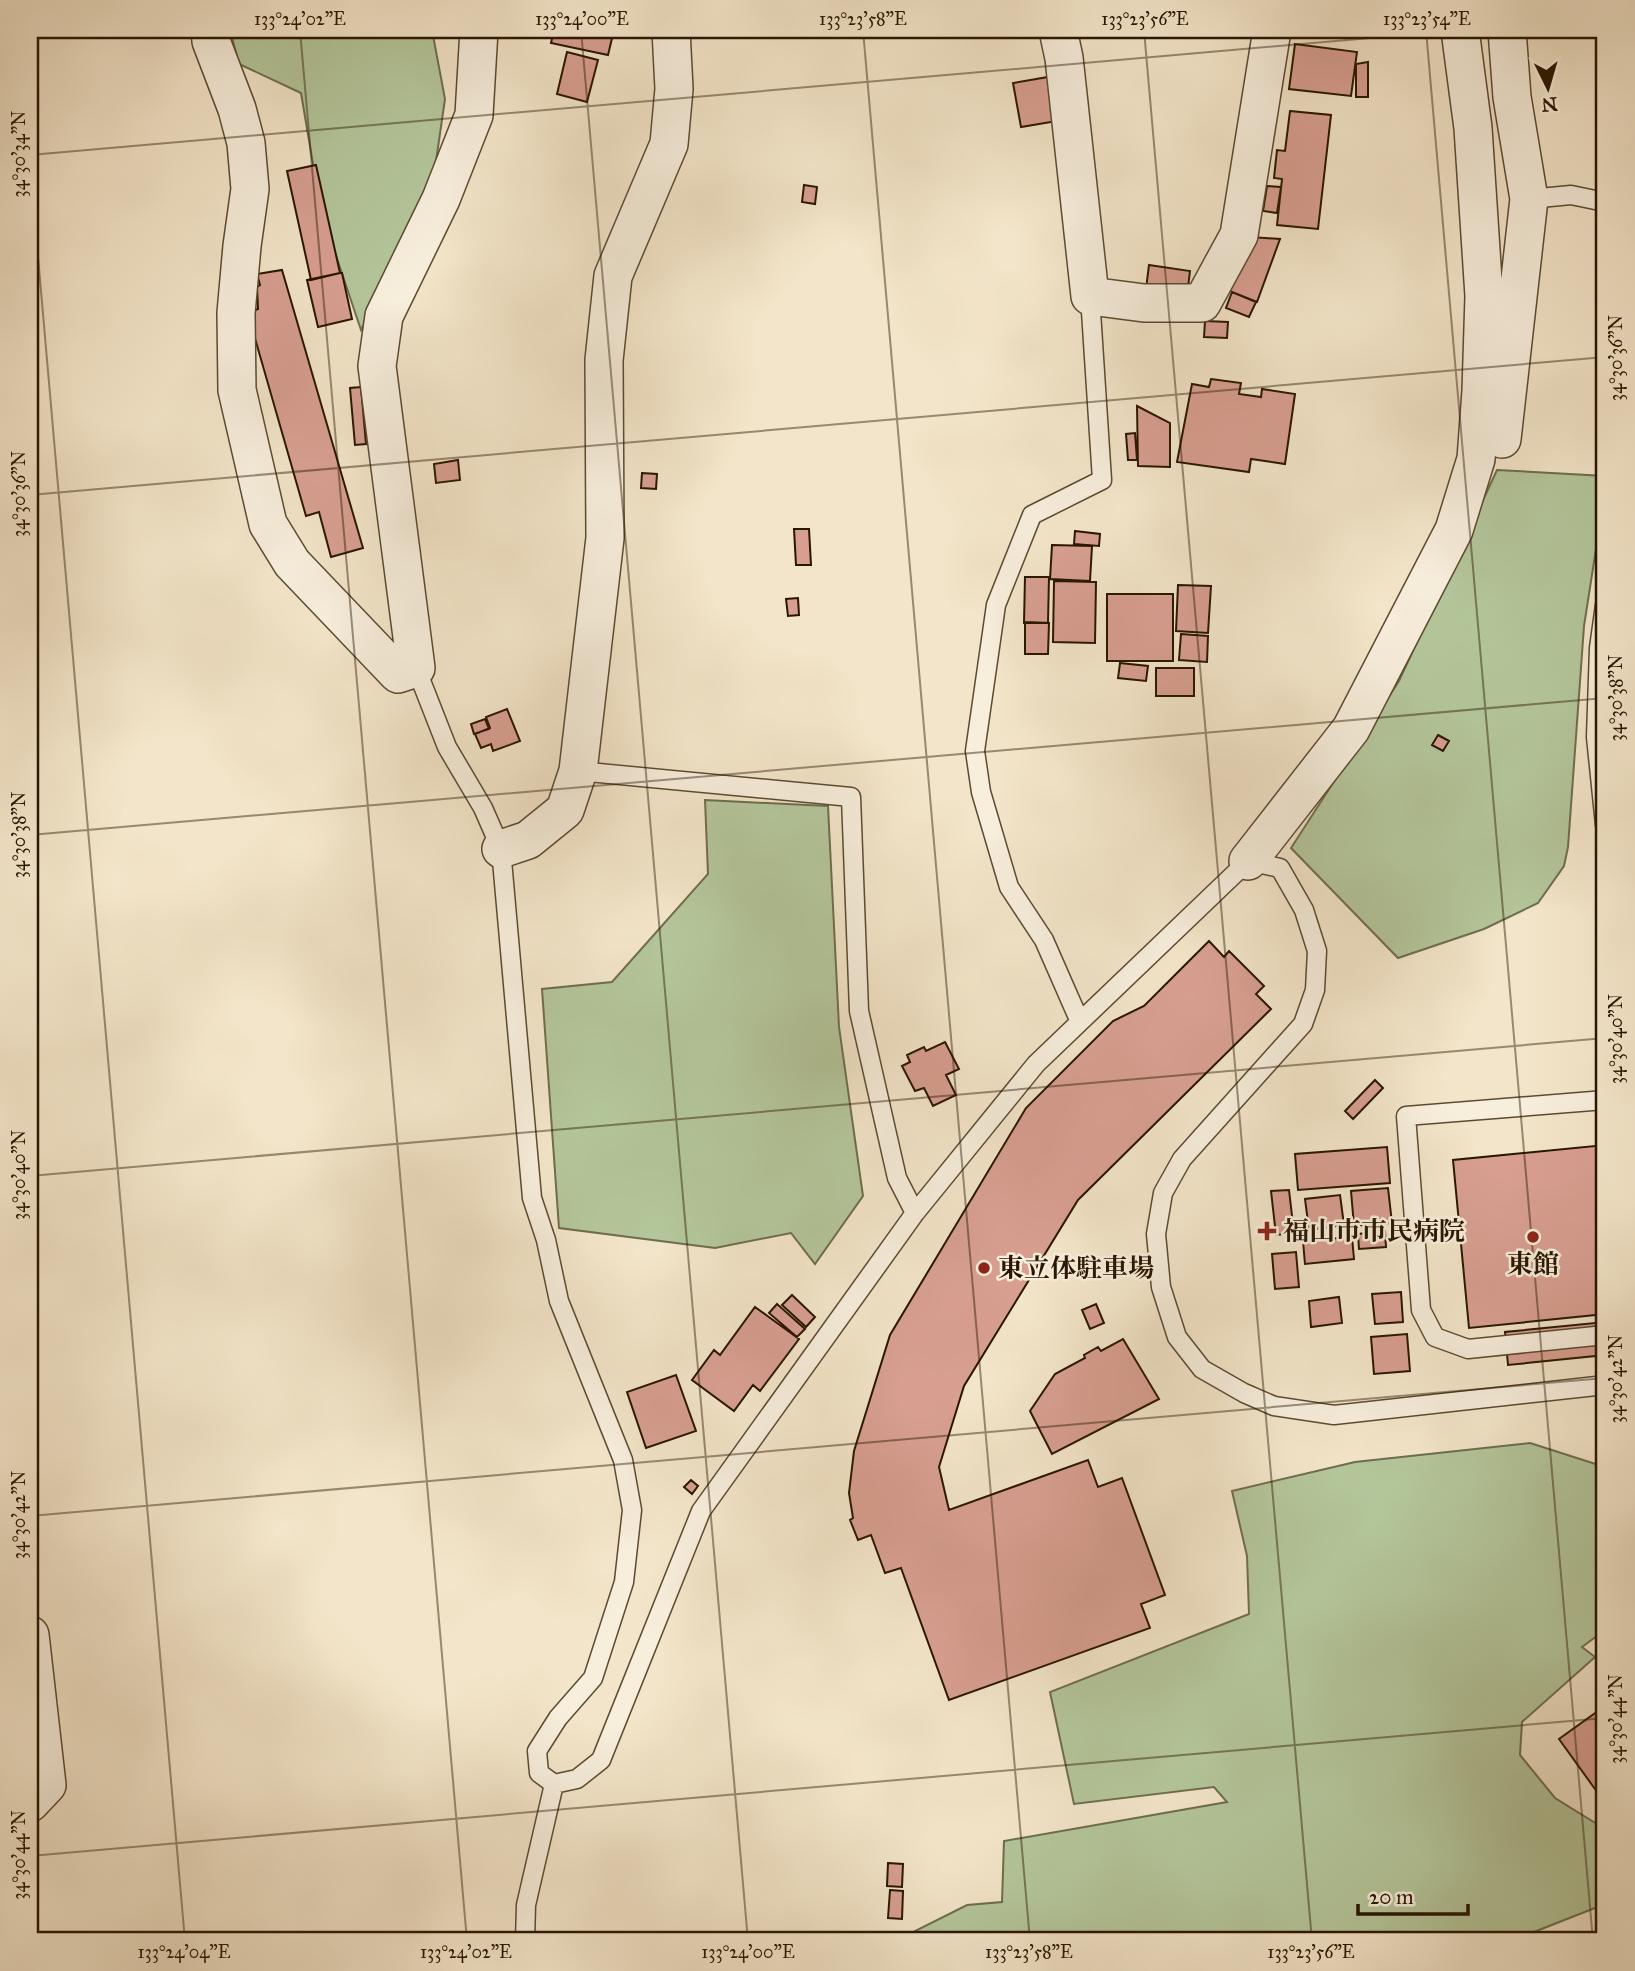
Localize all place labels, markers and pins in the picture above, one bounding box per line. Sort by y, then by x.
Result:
place label: 福山市市民病院 [1283,1215,1465,1247]
marker: 福山市市民病院 [1257,1221,1277,1241]
marker: 東館 [1525,1229,1541,1245]
place label: 東館 [1507,1248,1559,1280]
place label: 東立体駐車場 [998,1252,1154,1284]
marker: 東立体駐車場 [976,1260,992,1276]

